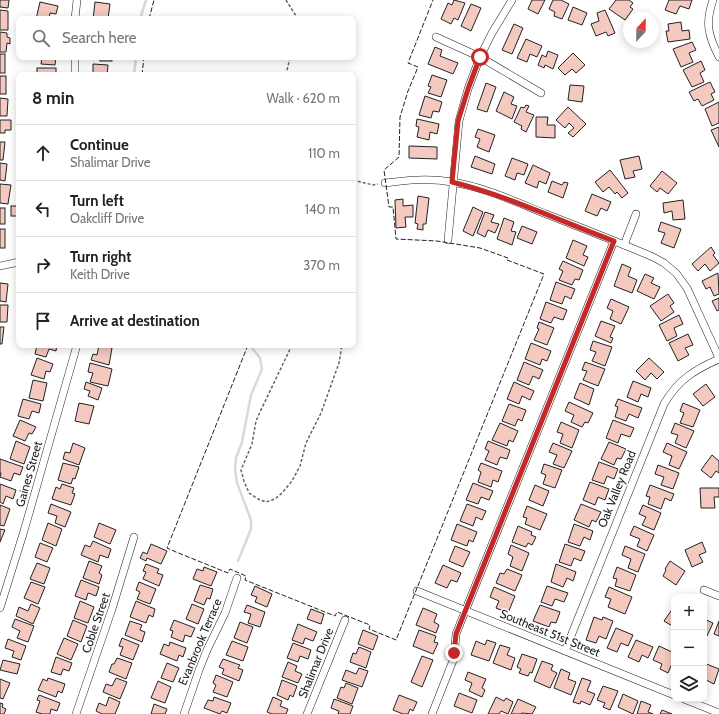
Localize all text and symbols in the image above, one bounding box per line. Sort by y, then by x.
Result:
north arrow [623,12,659,48]
search box [16,16,356,60]
icon: search [30,27,52,49]
text: Search here [62,29,137,47]
route start [471,48,489,66]
text: 8 min [32,88,74,108]
text: Walk · 620 m [267,90,340,106]
text: Continue [70,136,129,154]
icon: ahead [32,142,54,164]
text: 110 m [308,145,340,161]
text: Shalimar Drive [70,154,150,170]
text: Turn left [70,192,124,210]
icon: left [32,198,54,220]
text: 140 m [305,201,340,217]
text: Oakcliff Drive [70,210,144,226]
text: Turn right [70,248,131,266]
icon: right [32,254,54,276]
text: 370 m [303,257,340,273]
text: Keith Drive [70,266,130,282]
icon: arrive [32,310,54,332]
text: Arrive at destination [70,312,200,330]
street label: Gaines Street [12,439,45,508]
street label: Oak Valley Road [594,448,639,530]
street label: Coble Street [78,591,113,655]
map controls [671,594,707,702]
button: + [671,594,707,630]
street label: Evanbrook Terrace [175,596,225,687]
street label: Southeast 51st Street [498,606,603,660]
street label: Shalimar Drive [295,626,336,700]
button: − [671,630,707,666]
route end [445,644,463,662]
button: layers [671,666,707,702]

